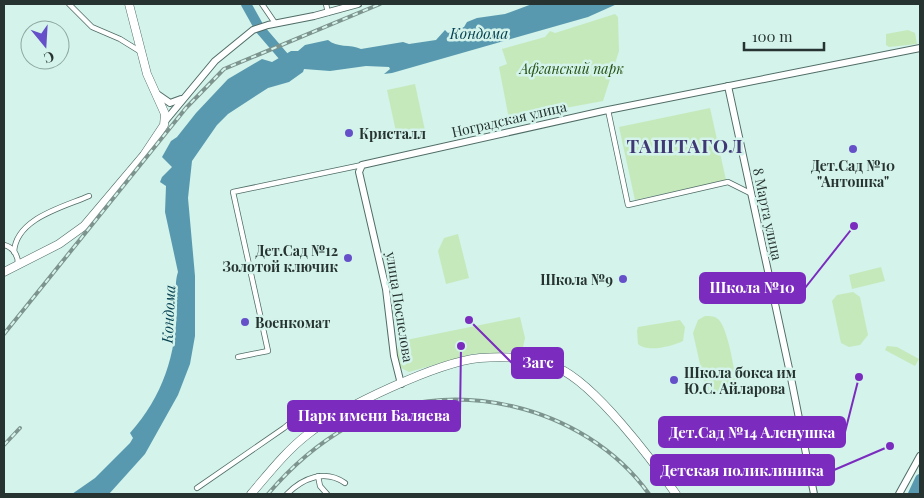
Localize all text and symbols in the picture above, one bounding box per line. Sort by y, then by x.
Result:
north arrow [20,20,70,70]
scale bar [744,20,824,52]
water label: Кондома [449,23,508,43]
text: 100 m [752,26,793,46]
text: С [41,47,57,68]
park label: Афганский парк [518,59,624,78]
street label: Ноградская улица [450,97,568,141]
place label: Кристалл [359,124,426,143]
marker: Кристалл [343,127,355,139]
district label: ТАШТАГОЛ [626,132,744,158]
marker: Дет.Сад №10 "Антошка" [847,143,859,155]
place label: Дет.Сад №10 "Антошка" [811,156,895,191]
street label: 8 Марта улица [749,166,787,262]
place label: Дет.Сад №12 Золотой ключик [223,241,338,276]
street label: улица Поспелова [382,249,418,364]
marker: Дет.Сад №12 Золотой ключик [342,252,354,264]
place label: Школа №9 [540,270,613,289]
marker: Школа №9 [617,273,629,285]
callout: Школа №10 [700,273,805,303]
text: Школа №10 [709,277,795,297]
water label: Кондома [156,284,180,345]
place label: Военкомат [255,313,330,332]
marker: Военкомат [239,316,251,328]
callout: Загс [512,348,563,378]
text: Загс [522,352,554,372]
place label: Школа бокса им Ю.С. Айларова [684,363,797,398]
marker: Школа бокса им Ю.С. Айларова [668,374,680,386]
callout: Парк имени Баляева [288,401,460,431]
text: Парк имени Баляева [298,405,450,425]
callout: Дет.Сад №14 Аленушка [659,417,845,447]
text: Дет.Сад №14 Аленушка [669,422,835,442]
callout: Детская поликлиника [651,455,834,485]
text: Детская поликлиника [660,460,824,480]

